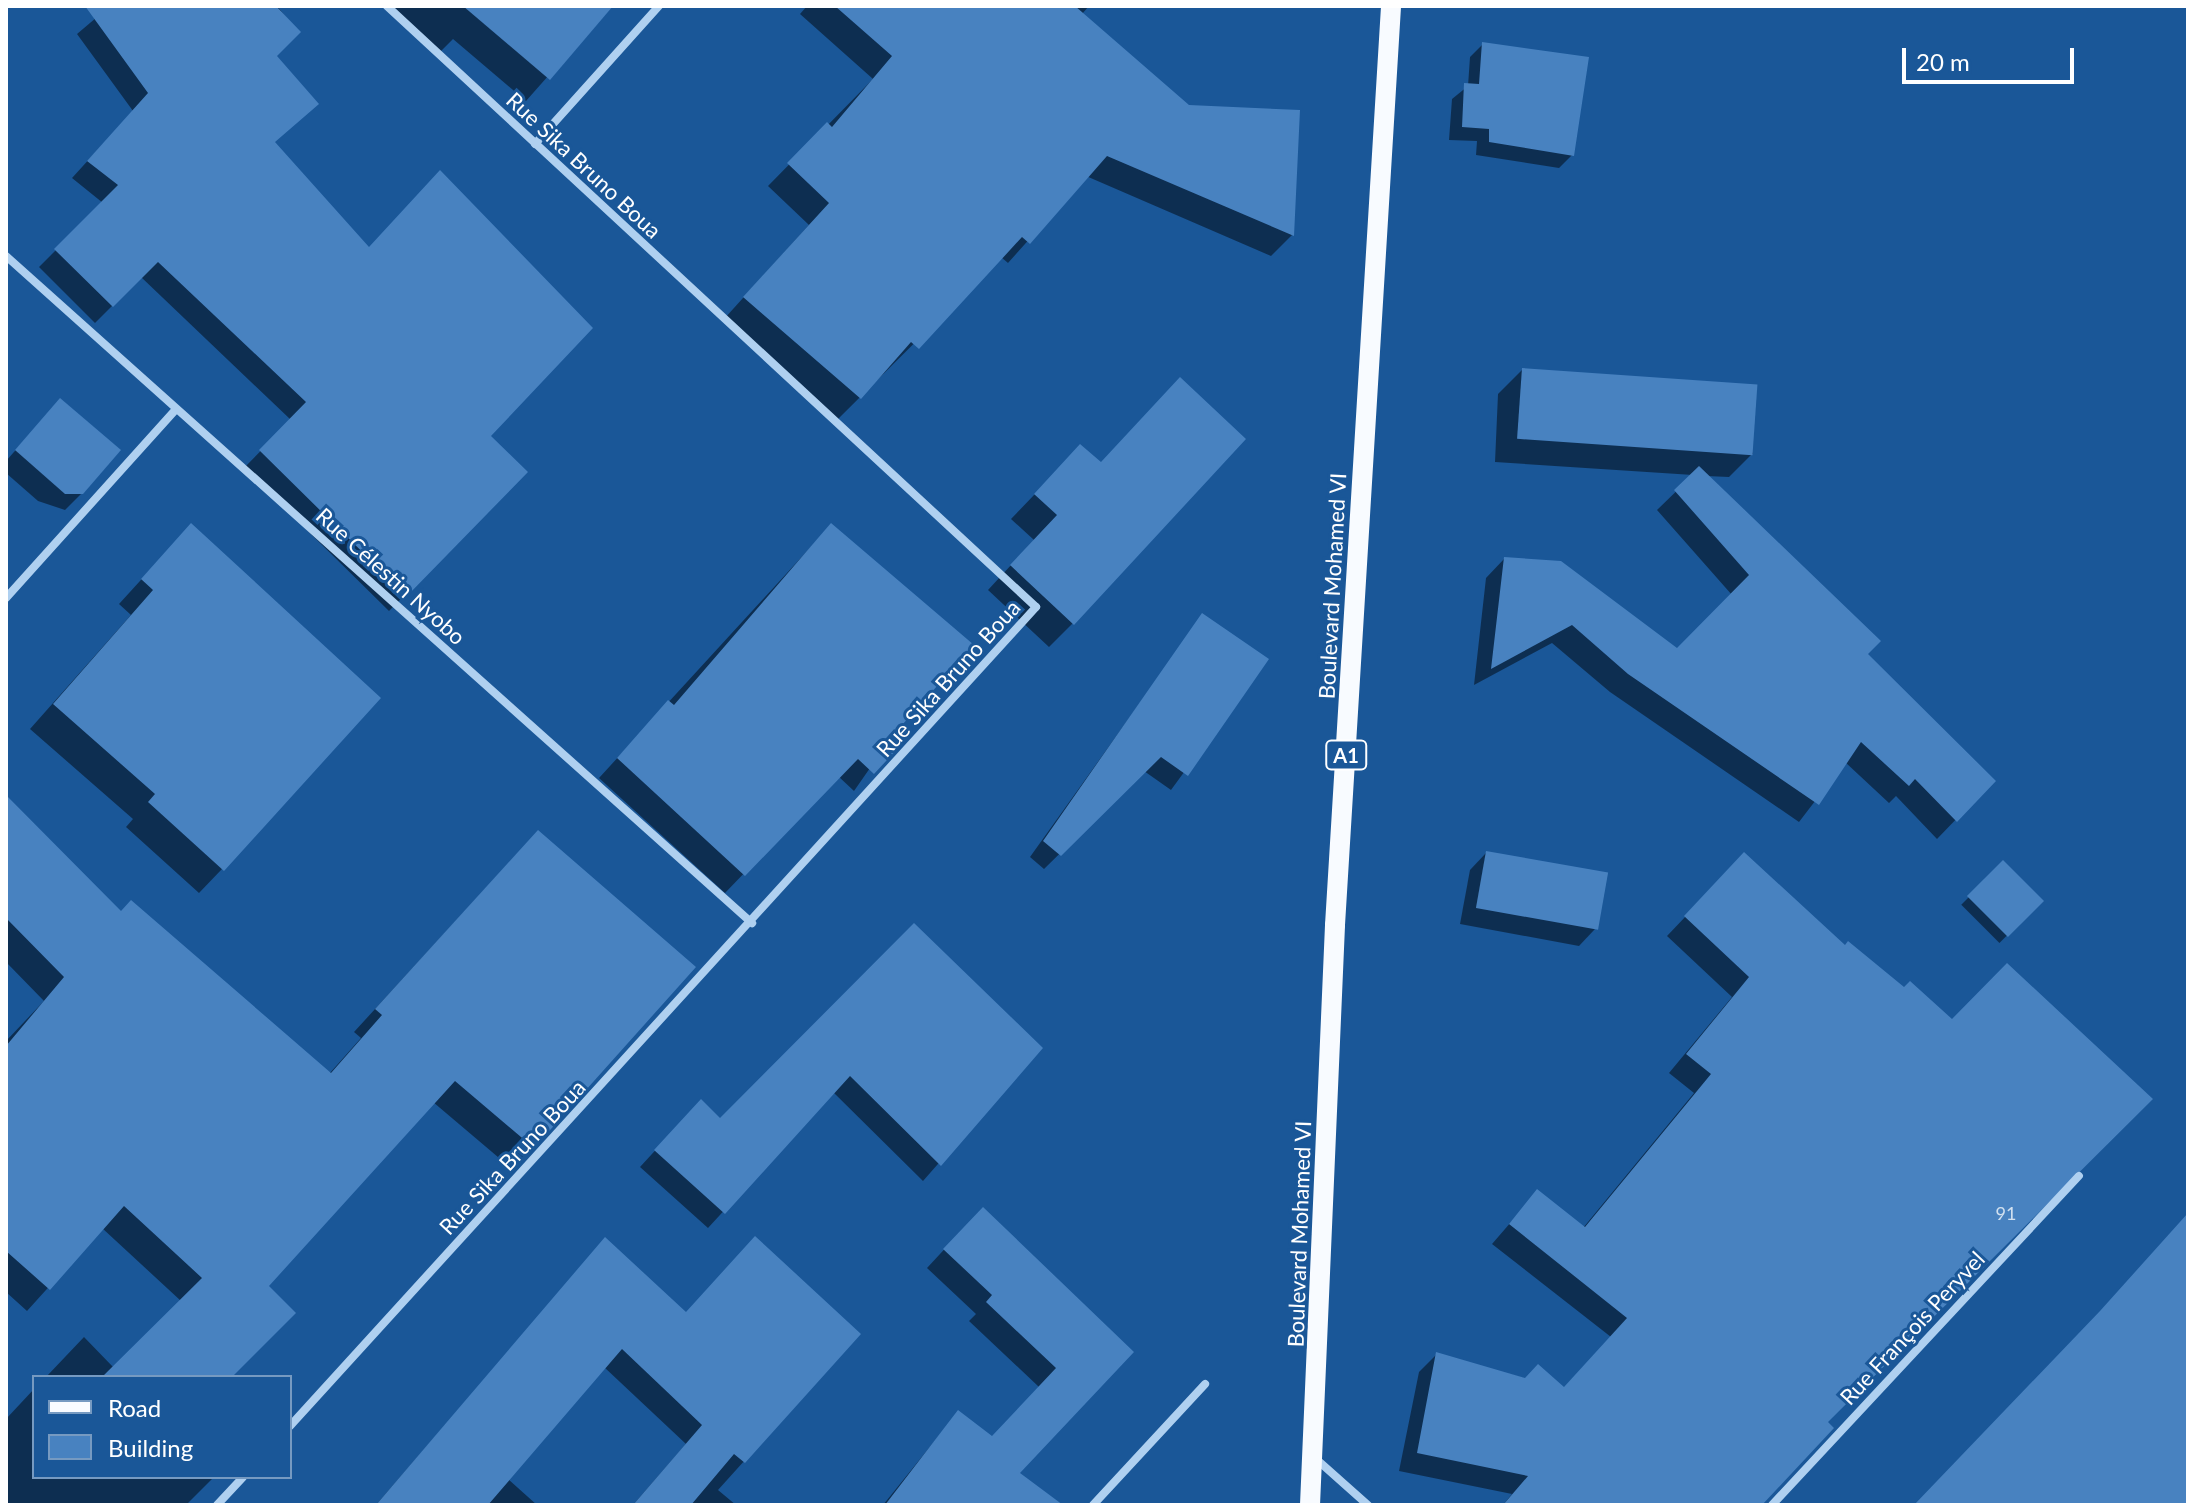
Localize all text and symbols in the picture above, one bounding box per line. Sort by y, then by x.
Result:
scale bar [1906,32,2078,82]
text: 20 m [1916,47,1970,76]
street label: Rue Sika Bruno Boua [501,86,667,244]
street label: Boulevard Mohamed VI [1313,472,1351,700]
street label: Rue Célestin Nyobo [311,502,471,650]
street label: Rue Sika Bruno Boua [871,594,1025,762]
road number: A1 [1324,739,1368,771]
street label: Rue Sika Bruno Boua [433,1074,591,1240]
street label: Boulevard Mohamed VI [1282,1120,1316,1348]
house number: 91 [1996,1202,2016,1224]
street label: Rue François Peryvel [1834,1246,1990,1410]
legend [32,1375,292,1479]
text: Road [108,1393,161,1422]
text: Building [108,1433,193,1462]

